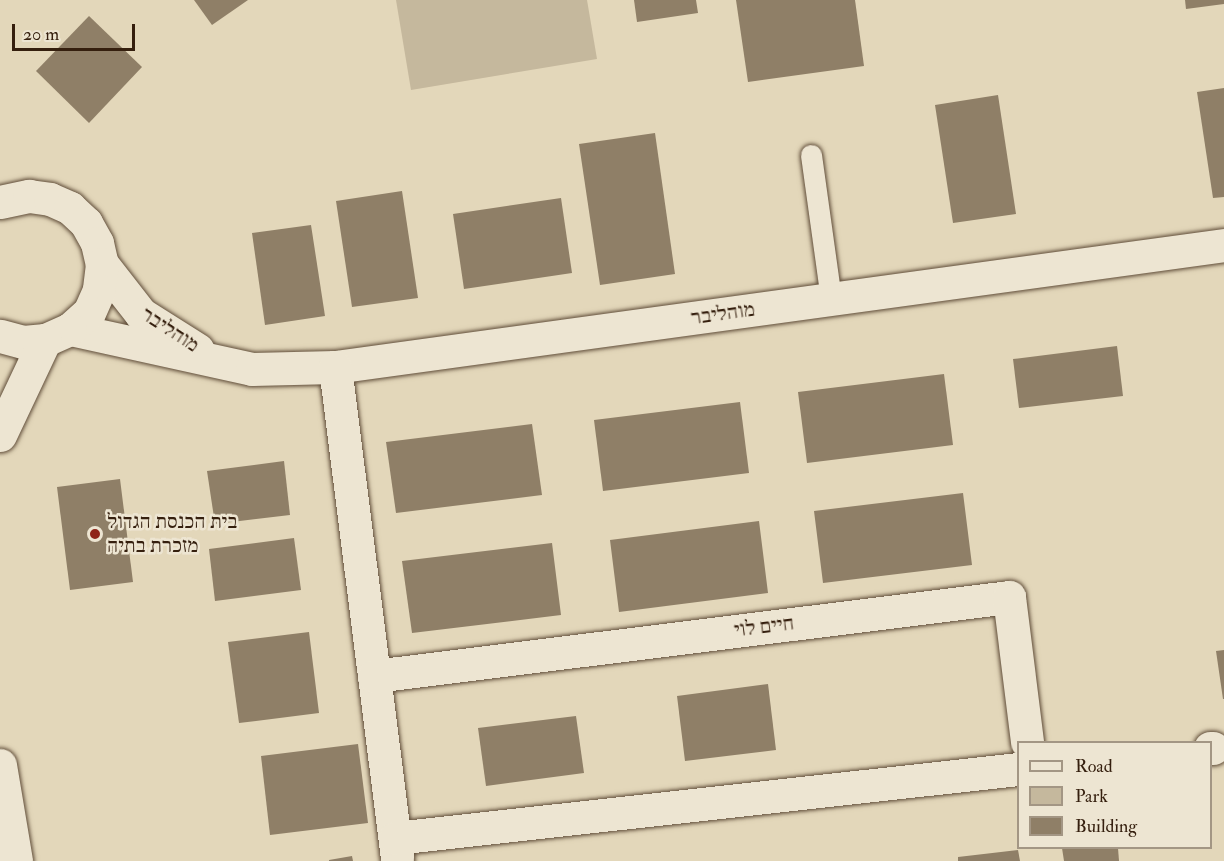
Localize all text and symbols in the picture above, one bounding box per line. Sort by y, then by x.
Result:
scale bar [15,12,138,50]
text: 20 m [23,23,59,46]
street label: מוהליבר [689,297,757,331]
street label: מוהליבר [136,302,204,358]
place label: בית הכנסת הגדול מזכרת בתיה [107,509,237,559]
marker: בית הכנסת הגדול מזכרת בתיה [88,527,102,541]
street label: חיים לוי [733,611,795,643]
legend [1017,741,1212,849]
text: Road [1075,755,1113,778]
text: Park [1075,785,1108,808]
text: Building [1075,815,1137,838]

